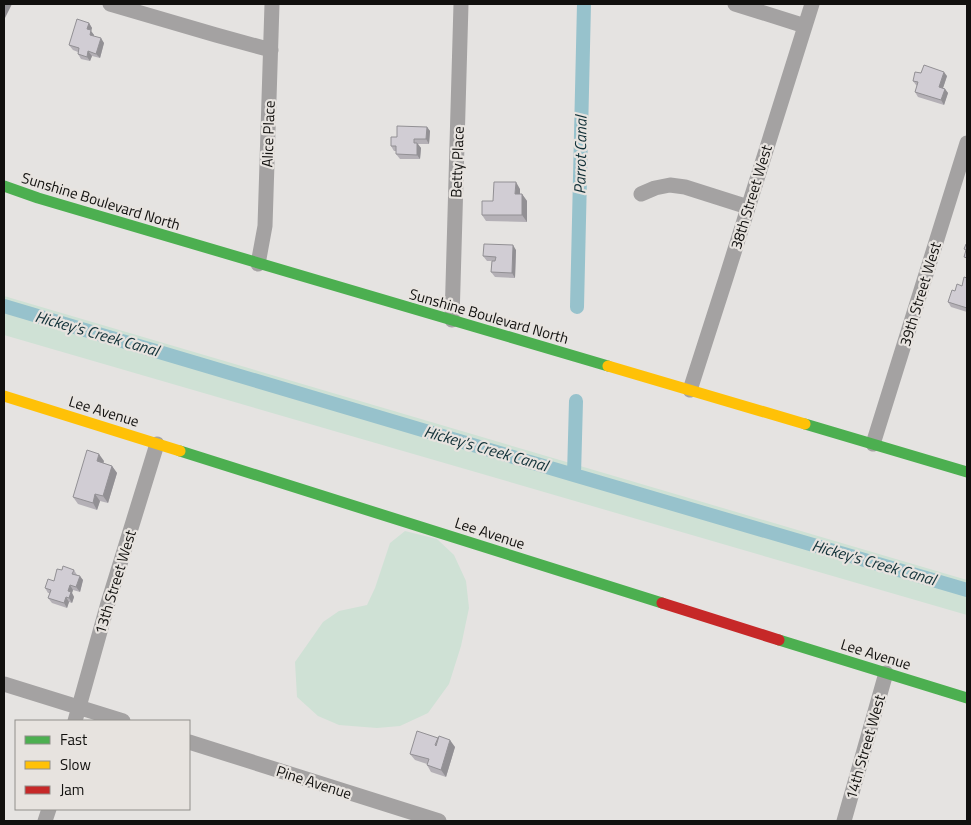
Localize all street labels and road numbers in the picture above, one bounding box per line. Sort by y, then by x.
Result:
street label: Alice Place [255,100,281,168]
street label: Betty Place [444,126,470,198]
street label: 38th Street West [724,141,778,252]
street label: Sunshine Boulevard North [19,166,183,236]
street label: 39th Street West [893,238,947,349]
street label: Sunshine Boulevard North [407,282,571,350]
street label: Lee Avenue [66,389,142,433]
street label: Lee Avenue [452,511,528,555]
street label: 13th Street West [88,526,142,637]
street label: Lee Avenue [838,632,914,676]
street label: 14th Street West [839,691,891,802]
street label: Pine Avenue [273,759,355,805]

